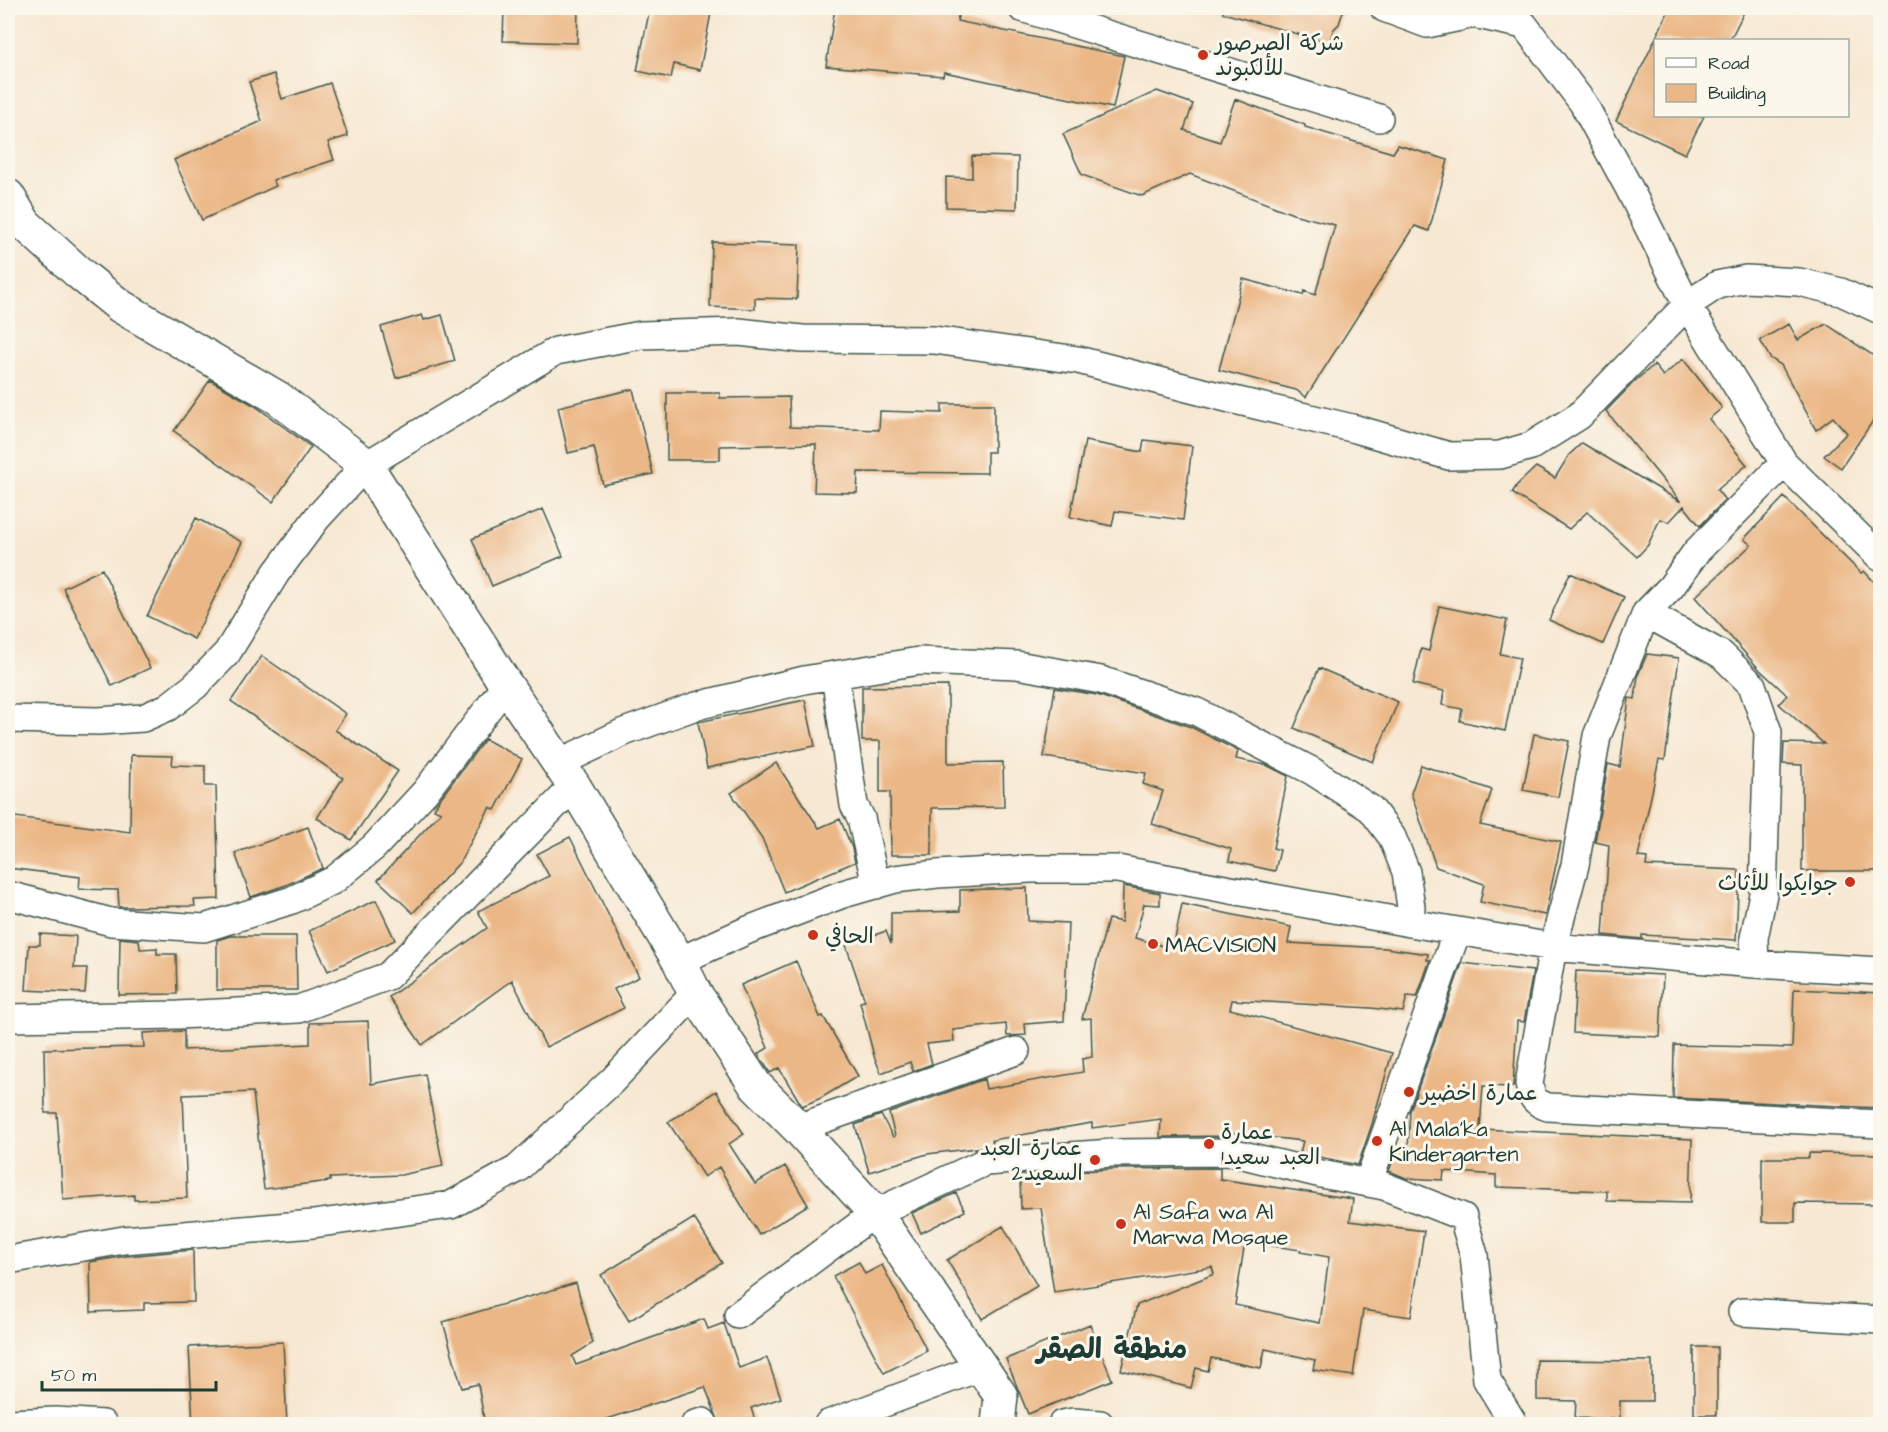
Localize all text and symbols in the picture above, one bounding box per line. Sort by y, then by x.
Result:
place label: شركة الصرصور للألكبوند [1213,28,1344,84]
legend [1654,39,1849,117]
marker: شركة الصرصور للألكبوند [1196,48,1210,62]
text: Road [1708,51,1749,76]
text: Building [1708,81,1766,107]
place label: جوايكوا للأثاث [1718,867,1838,899]
marker: جوايكوا للأثاث [1843,875,1857,889]
place label: الحافي [825,921,874,952]
marker: الحافي [806,928,820,942]
place label: MACVISION [1165,930,1276,961]
marker: MACVISION [1146,937,1160,951]
place label: عمارة اخضير [1419,1078,1539,1109]
marker: عمارة اخضير [1402,1085,1416,1099]
place label: Al Mala'ka Kindergarten [1389,1114,1518,1171]
place label: عمارة العبد سعيد1 [1221,1117,1320,1173]
place label: عمارة العبد السعيد2 [980,1133,1083,1189]
marker: Al Mala'ka Kindergarten [1370,1134,1384,1148]
marker: عمارة العبد سعيد1 [1202,1137,1216,1151]
marker: عمارة العبد السعيد2 [1088,1153,1102,1167]
place label: Al Safa wa Al Marwa Mosque [1133,1197,1288,1253]
marker: Al Safa wa Al Marwa Mosque [1114,1217,1128,1231]
district label: منطقة الصقر [1034,1330,1187,1369]
scale bar [42,1354,216,1392]
text: 50 m [51,1363,96,1388]

